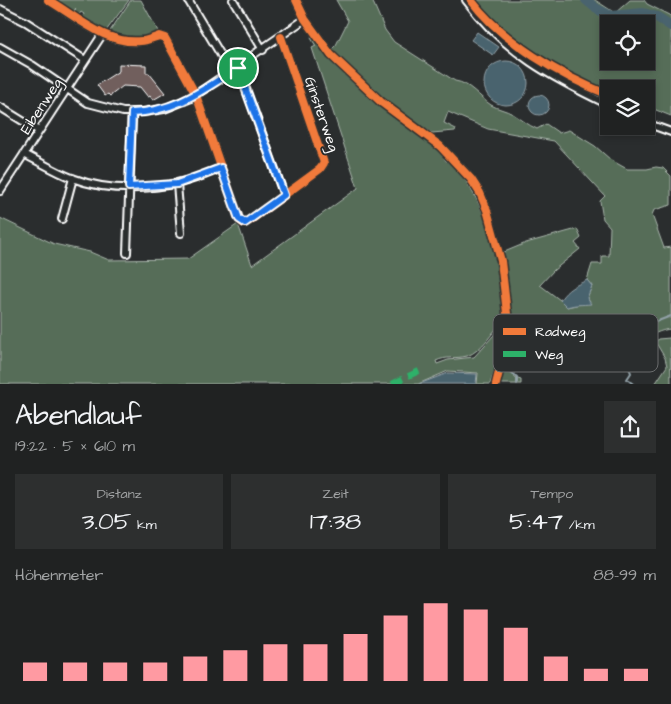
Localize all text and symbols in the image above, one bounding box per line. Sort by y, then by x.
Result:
map controls [600,15,655,135]
button: locate [600,15,655,70]
pin [217,47,259,89]
icon: arrive [224,54,252,82]
street label: Eibenweg [15,74,68,139]
street label: Ginsterweg [298,74,344,155]
button: layers [600,80,655,135]
legend [493,314,658,372]
text: Radweg [535,322,585,342]
text: Weg [535,345,563,365]
text: Abendlauf [15,396,142,435]
button: share [604,401,656,453]
text: 19:22 · 5 × 610 m [15,435,135,457]
text: Distanz [97,484,142,504]
text: Zeit [322,484,349,504]
text: Tempo [530,484,573,504]
text: 3.05 [82,504,131,539]
text: 17:38 [310,504,361,539]
text: 5:47 [509,504,563,539]
text: km [131,515,157,535]
text: /km [563,515,595,535]
text: Höhenmeter [15,564,103,586]
text: 88–99 m [593,564,656,586]

